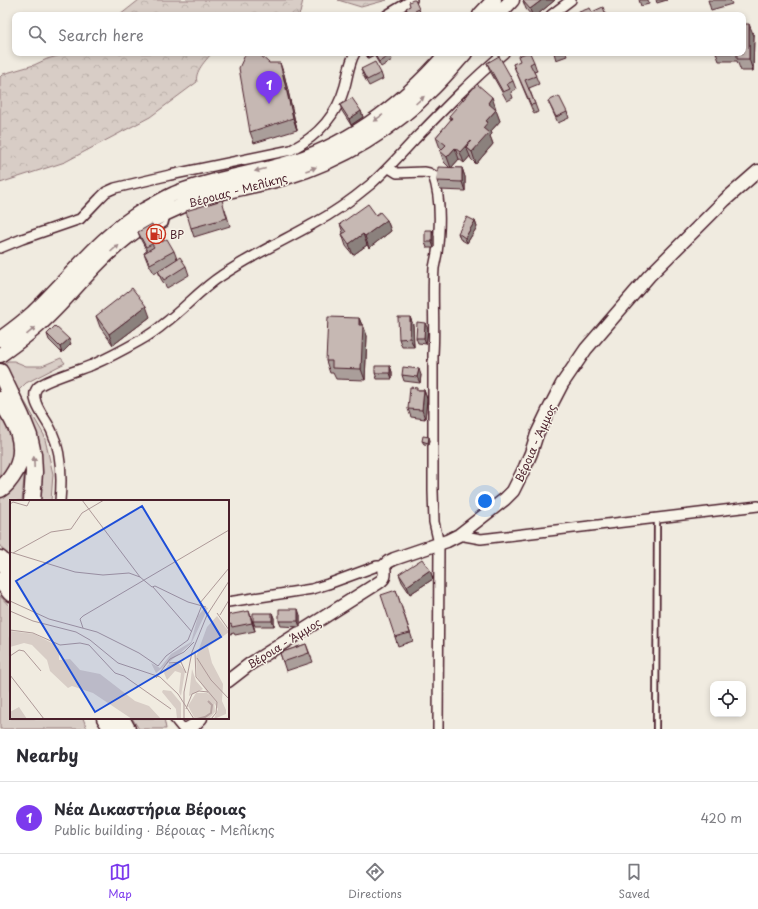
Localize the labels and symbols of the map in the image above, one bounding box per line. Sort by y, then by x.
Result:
pin: 1 [256,71,282,104]
one-way arrow [415,95,425,105]
one-way arrow [373,114,383,122]
one-way arrow [305,165,317,171]
one-way arrow [254,167,266,173]
street label: Βέροιας - Μελίκης [187,169,290,211]
fuel station icon: BP [145,223,167,245]
place label: BP [170,226,184,243]
one-way arrow [110,243,120,253]
one-way arrow [26,327,37,336]
street label: Βέροια - Άμμος [510,401,560,485]
one-way arrow [31,455,37,468]
your location [475,491,495,511]
inset map [10,500,229,719]
street label: Βέροια - Άμμος [244,613,325,673]

